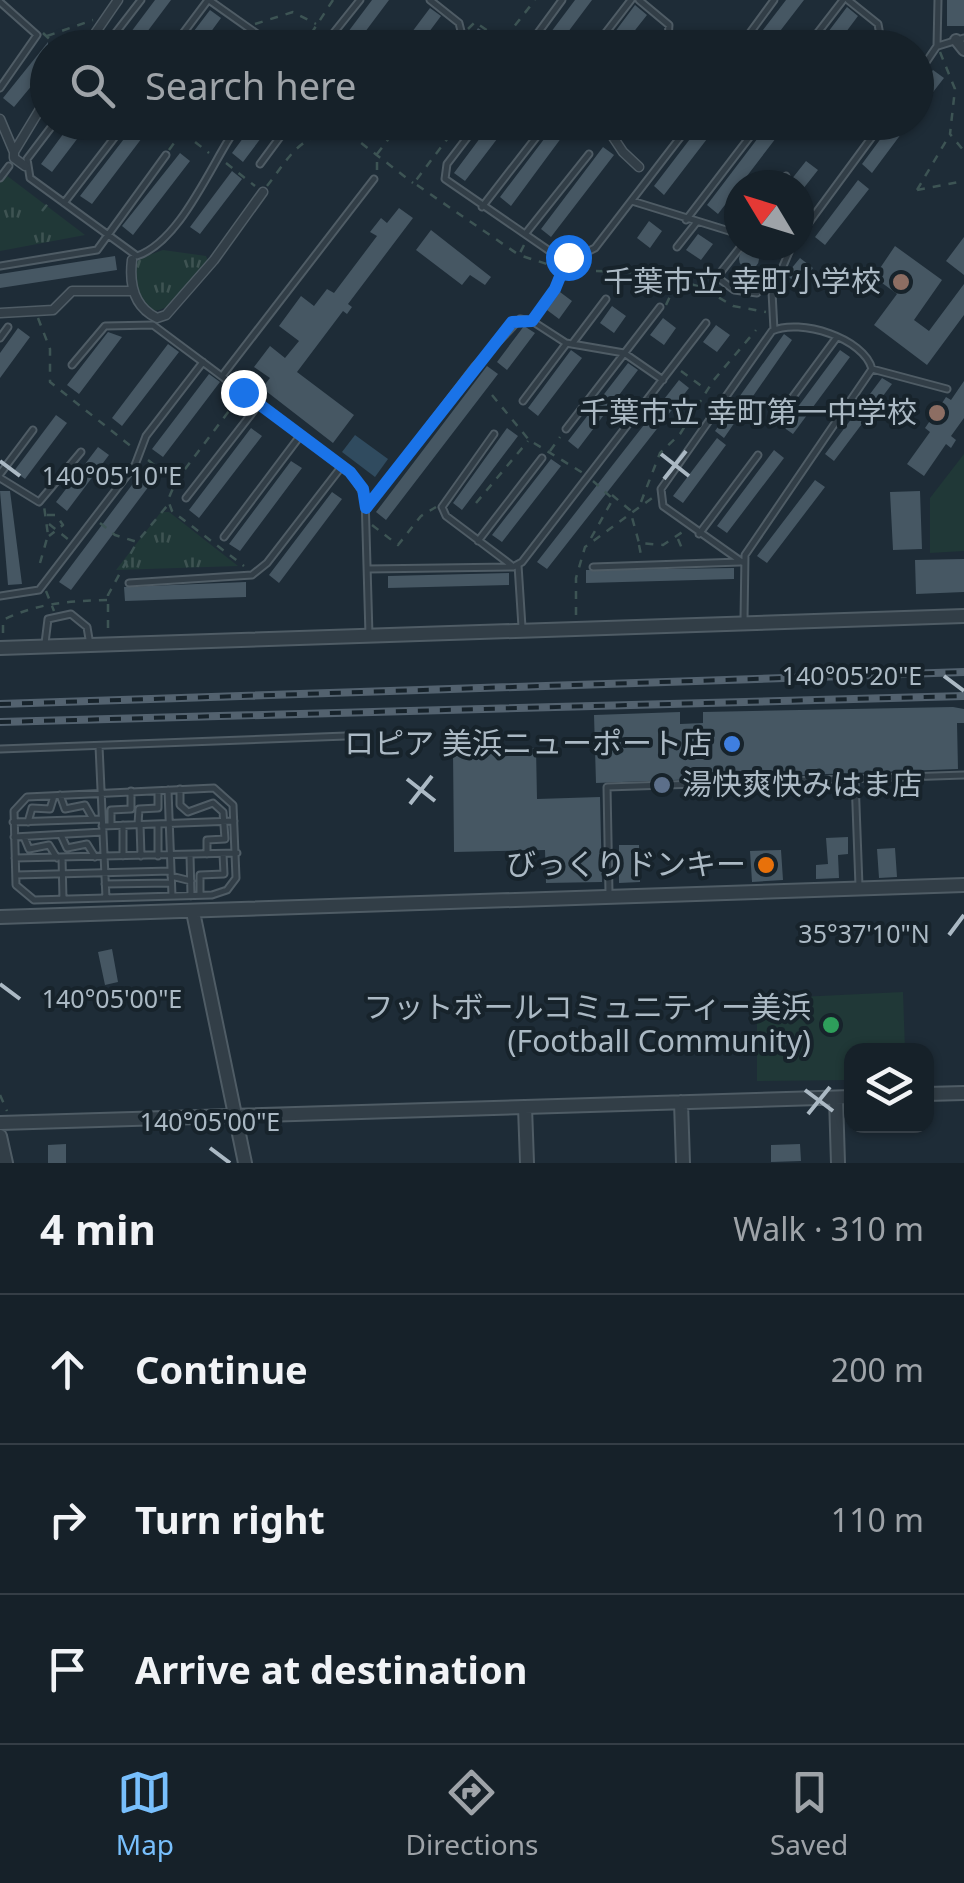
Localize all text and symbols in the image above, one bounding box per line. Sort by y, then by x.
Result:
search box [30,30,934,140]
icon: search [65,58,120,113]
text: Search here [145,59,356,111]
north arrow [724,170,814,260]
route start [546,235,592,281]
place label: 千葉市立 幸町小学校 [603,260,881,301]
marker: 千葉市立 幸町小学校 [890,271,912,293]
route end [221,370,267,416]
place label: 千葉市立 幸町第一中学校 [579,391,917,432]
marker: 千葉市立 幸町第一中学校 [926,402,948,424]
text: 140°05'10"E [42,458,182,492]
text: 140°05'20"E [782,658,922,692]
place label: ロピア 美浜ニューポート店 [344,722,712,763]
marker: ロピア 美浜ニューポート店 [721,733,743,755]
place label: 湯快爽快みはま店 [682,763,922,804]
marker: 湯快爽快みはま店 [651,774,673,796]
place label: びっくりドンキー [506,843,746,884]
marker: びっくりドンキー [755,854,777,876]
text: 35°37'10"N [798,916,930,950]
text: 140°05'00"E [42,981,182,1015]
place label: フットボールコミュニティー美浜 (Football Community) [363,986,811,1061]
marker: フットボールコミュニティー美浜 (Football Community) [820,1014,842,1036]
map controls [844,1043,934,1133]
button: layers [844,1043,934,1133]
text: 140°05'00"E [140,1104,280,1138]
text: 4 min [40,1200,156,1257]
text: Walk · 310 m [733,1207,924,1250]
icon: ahead [40,1342,95,1397]
text: Continue [135,1343,308,1395]
text: 200 m [831,1348,924,1391]
icon: right [40,1492,95,1547]
text: Turn right [135,1493,325,1545]
text: 110 m [831,1498,924,1541]
icon: arrive [40,1642,95,1697]
text: Arrive at destination [135,1643,527,1695]
tab: Map [116,1765,174,1863]
tab: Directions [406,1765,538,1863]
tab: Saved [770,1765,848,1863]

